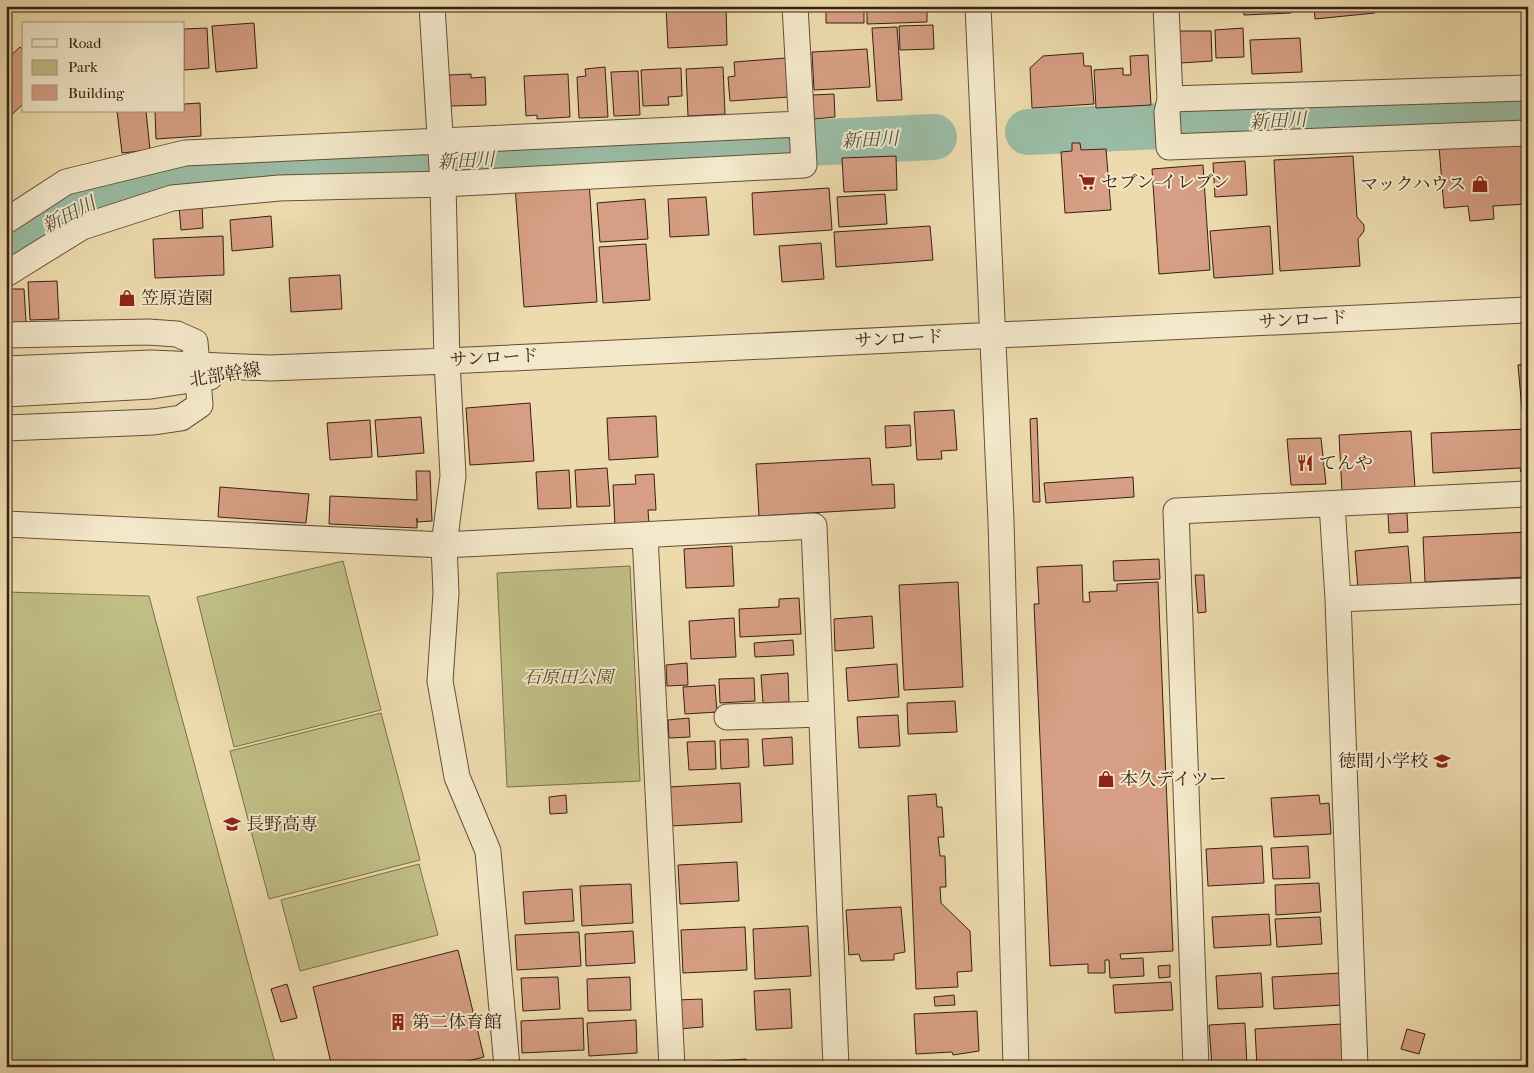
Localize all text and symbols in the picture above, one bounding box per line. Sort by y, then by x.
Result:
legend [22,22,185,112]
text: Road [68,34,102,52]
text: Park [68,58,98,76]
text: Building [68,84,125,102]
water label: 新田川 [1249,108,1309,133]
water label: 新田川 [841,127,901,152]
water label: 新田川 [437,148,497,173]
supermarket icon: セブン-イレブン [1077,172,1097,192]
place label: セブン-イレブン [1101,172,1230,193]
place label: マックハウス [1360,174,1466,195]
shop icon: マックハウス [1470,174,1490,194]
water label: 新田川 [39,191,101,238]
shop icon: 笠原造園 [117,288,137,308]
place label: 笠原造園 [141,288,213,309]
street label: サンロード [1258,307,1348,333]
street label: サンロード [854,326,944,352]
street label: サンロード [449,345,539,371]
street label: 北部幹線 [188,359,262,391]
restaurant icon: てんや [1295,453,1315,473]
place label: てんや [1319,453,1373,474]
park label: 石原田公園 [523,667,616,688]
place label: 徳間小学校 [1338,751,1428,772]
school or university icon: 徳間小学校 [1432,751,1452,771]
shop icon: 本久デイツー [1096,769,1116,789]
place label: 本久デイツー [1120,769,1227,790]
school or university icon: 長野高専 [222,814,242,834]
place label: 長野高専 [246,814,318,835]
building icon: 第二体育館 [388,1012,408,1032]
place label: 第二体育館 [412,1012,502,1033]

